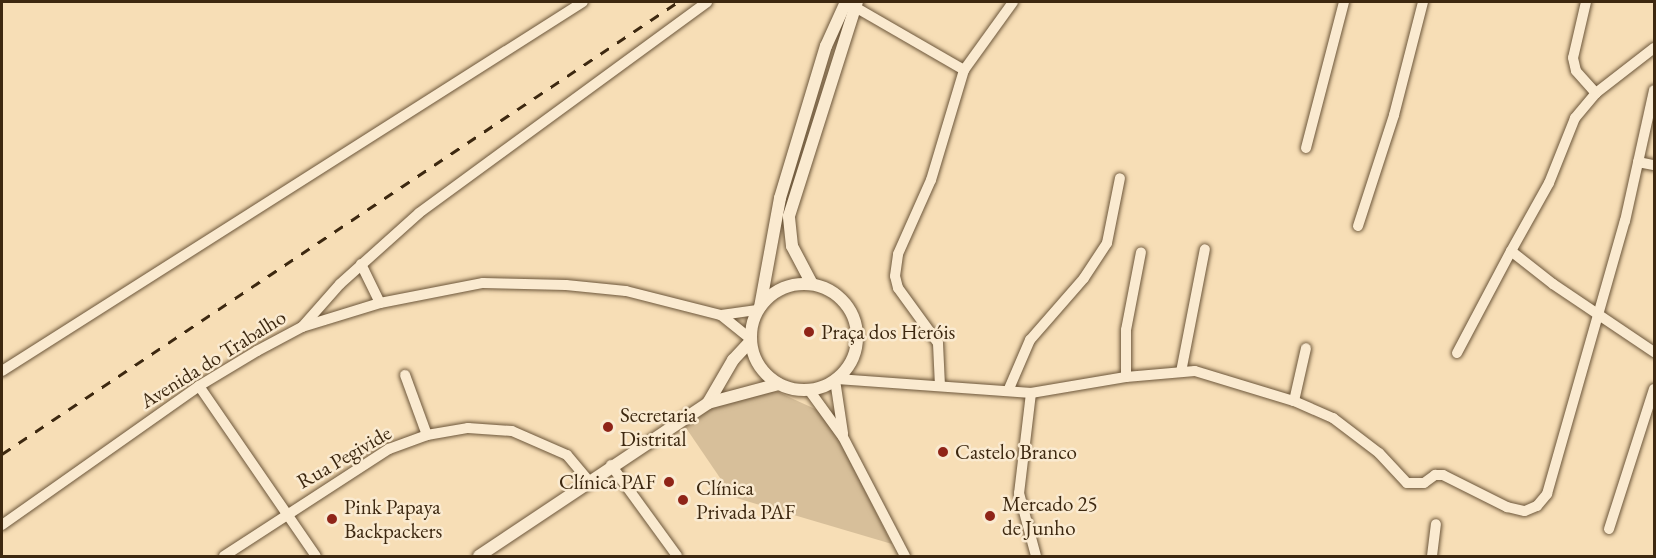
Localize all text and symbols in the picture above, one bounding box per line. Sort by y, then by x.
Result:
street label: Avenida do Trabalho [136,304,290,414]
place label: Praça dos Heróis [821,319,955,345]
marker: Praça dos Heróis [802,325,816,339]
place label: Secretaria Distrital [620,402,697,452]
street label: Rua Pegivide [292,420,396,494]
marker: Secretaria Distrital [601,420,615,434]
place label: Castelo Branco [955,439,1077,465]
marker: Castelo Branco [936,445,950,459]
place label: Clínica PAF [559,469,656,495]
marker: Clínica PAF [660,473,678,491]
place label: Clínica Privada PAF [696,475,795,525]
marker: Clínica Privada PAF [674,491,692,509]
place label: Mercado 25 de Junho [1002,491,1098,541]
place label: Pink Papaya Backpackers [344,494,442,544]
marker: Mercado 25 de Junho [983,509,997,523]
marker: Pink Papaya Backpackers [325,512,339,526]

